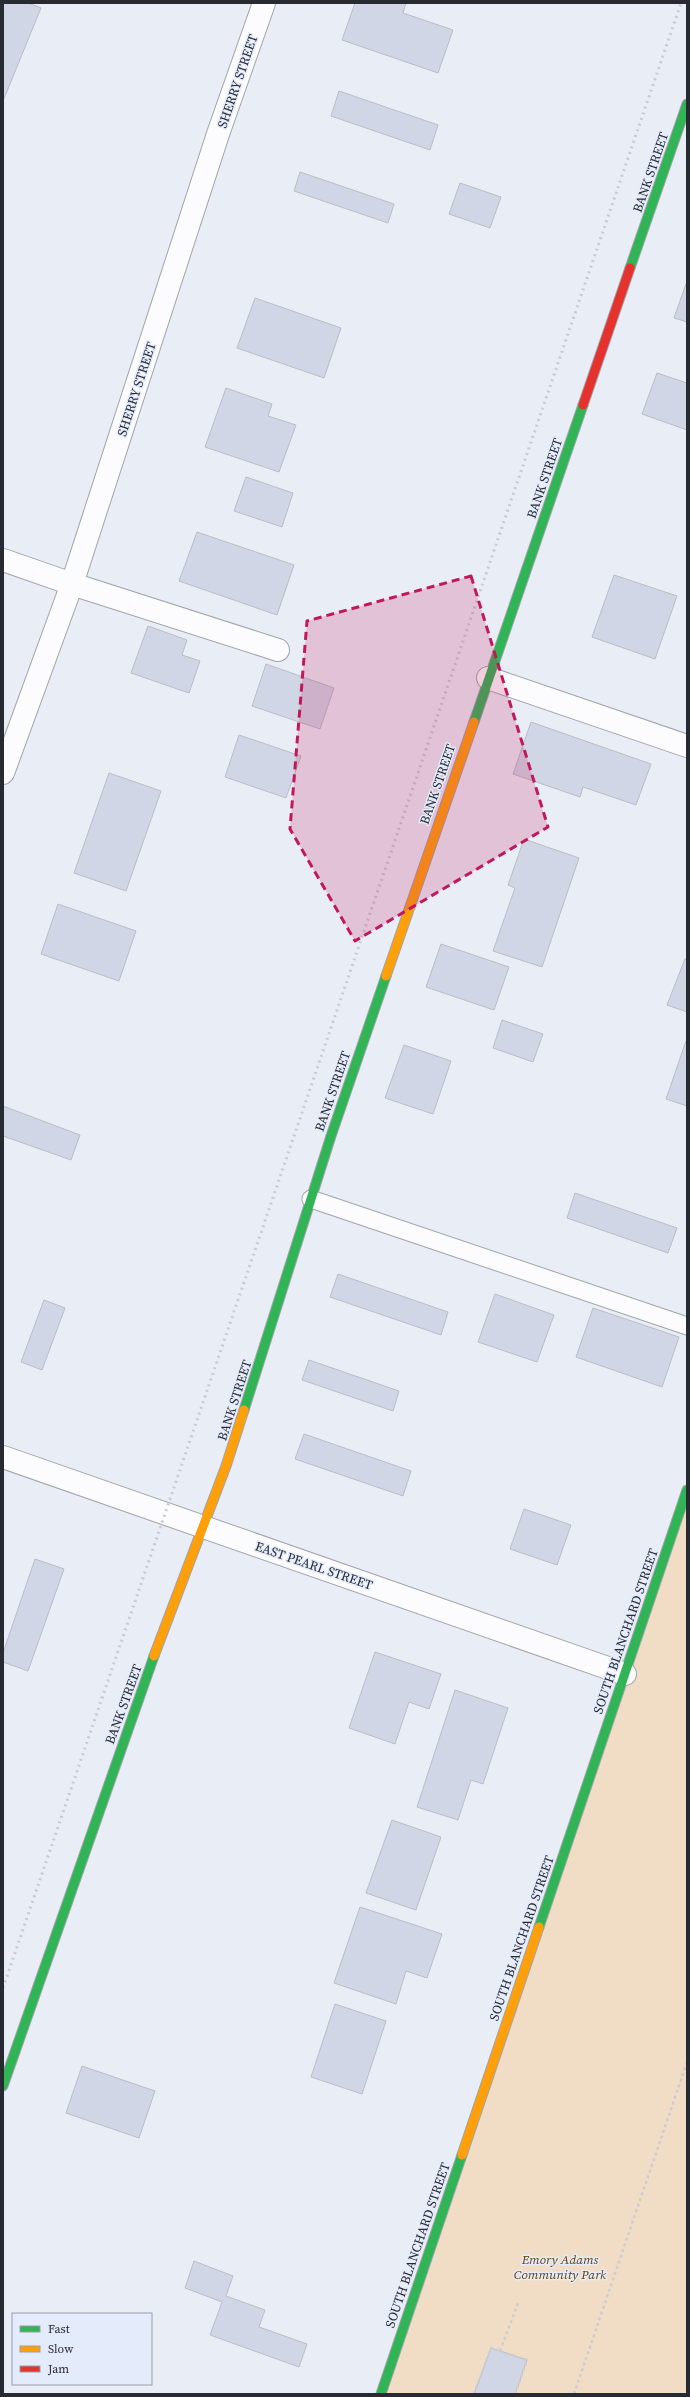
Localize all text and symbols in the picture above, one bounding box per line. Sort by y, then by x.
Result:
street label: SHERRY STREET [213,32,262,130]
street label: BANK STREET [629,130,672,215]
street label: SHERRY STREET [113,340,160,438]
street label: BANK STREET [523,436,566,521]
street label: BANK STREET [416,742,459,827]
street label: BANK STREET [311,1049,354,1134]
street label: BANK STREET [213,1358,256,1443]
street label: EAST PEARL STREET [253,1537,375,1594]
street label: SOUTH BLANCHARD STREET [589,1546,662,1716]
street label: BANK STREET [101,1662,146,1746]
street label: SOUTH BLANCHARD STREET [485,1853,558,2023]
street label: SOUTH BLANCHARD STREET [381,2160,454,2330]
park label: Emory Adams Community Park [514,2251,607,2283]
legend [12,2313,152,2385]
text: Fast [48,2321,70,2337]
text: Slow [48,2341,74,2357]
text: Jam [47,2361,69,2377]

